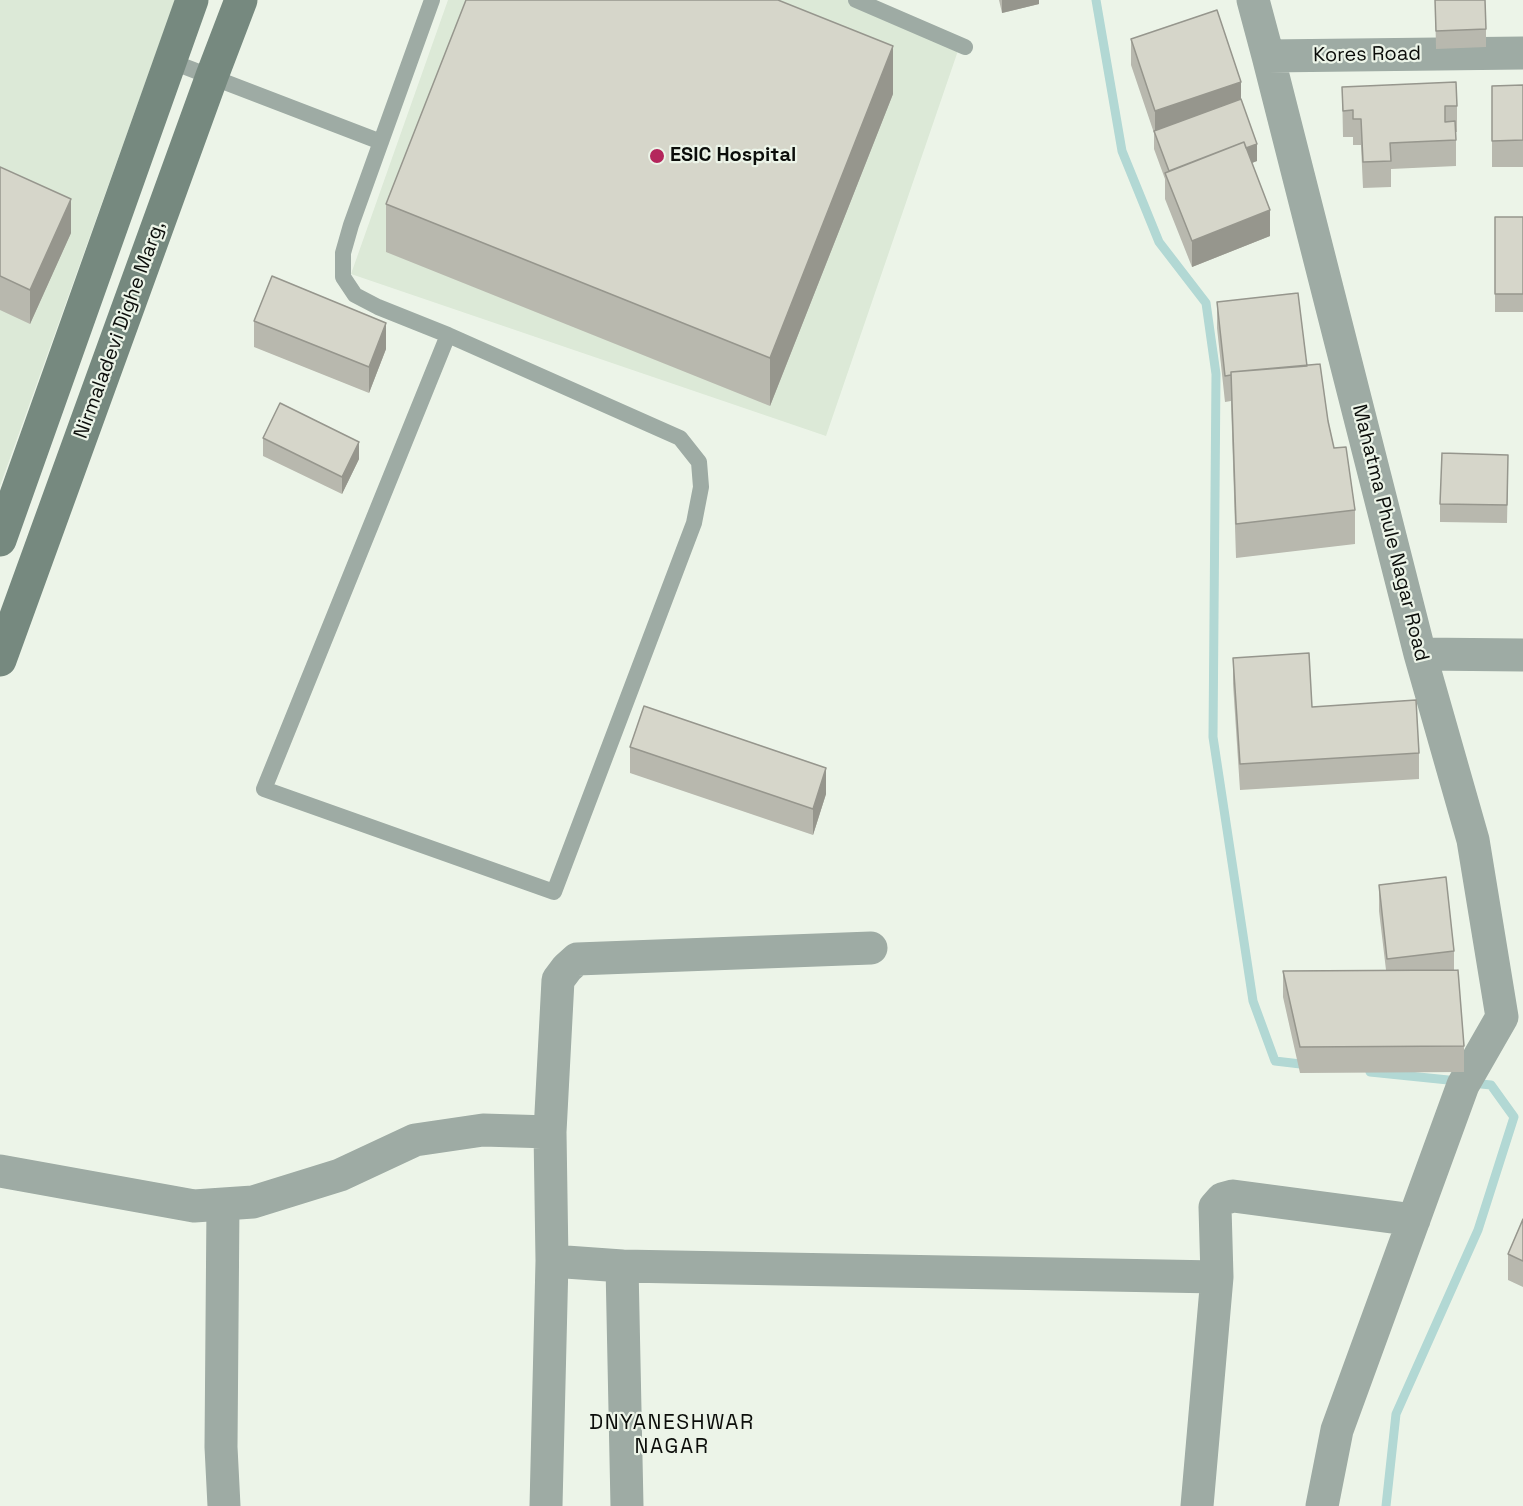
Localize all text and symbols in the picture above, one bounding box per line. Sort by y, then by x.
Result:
street label: Kores Road [1313,42,1421,68]
place label: ESIC Hospital [670,144,796,168]
marker: ESIC Hospital [648,147,666,165]
street label: Nirmaladevi Dighe Marg, [69,218,171,442]
street label: Mahatma Phule Nagar Road [1346,402,1434,664]
district label: DNYANESHWAR NAGAR [589,1410,755,1460]

